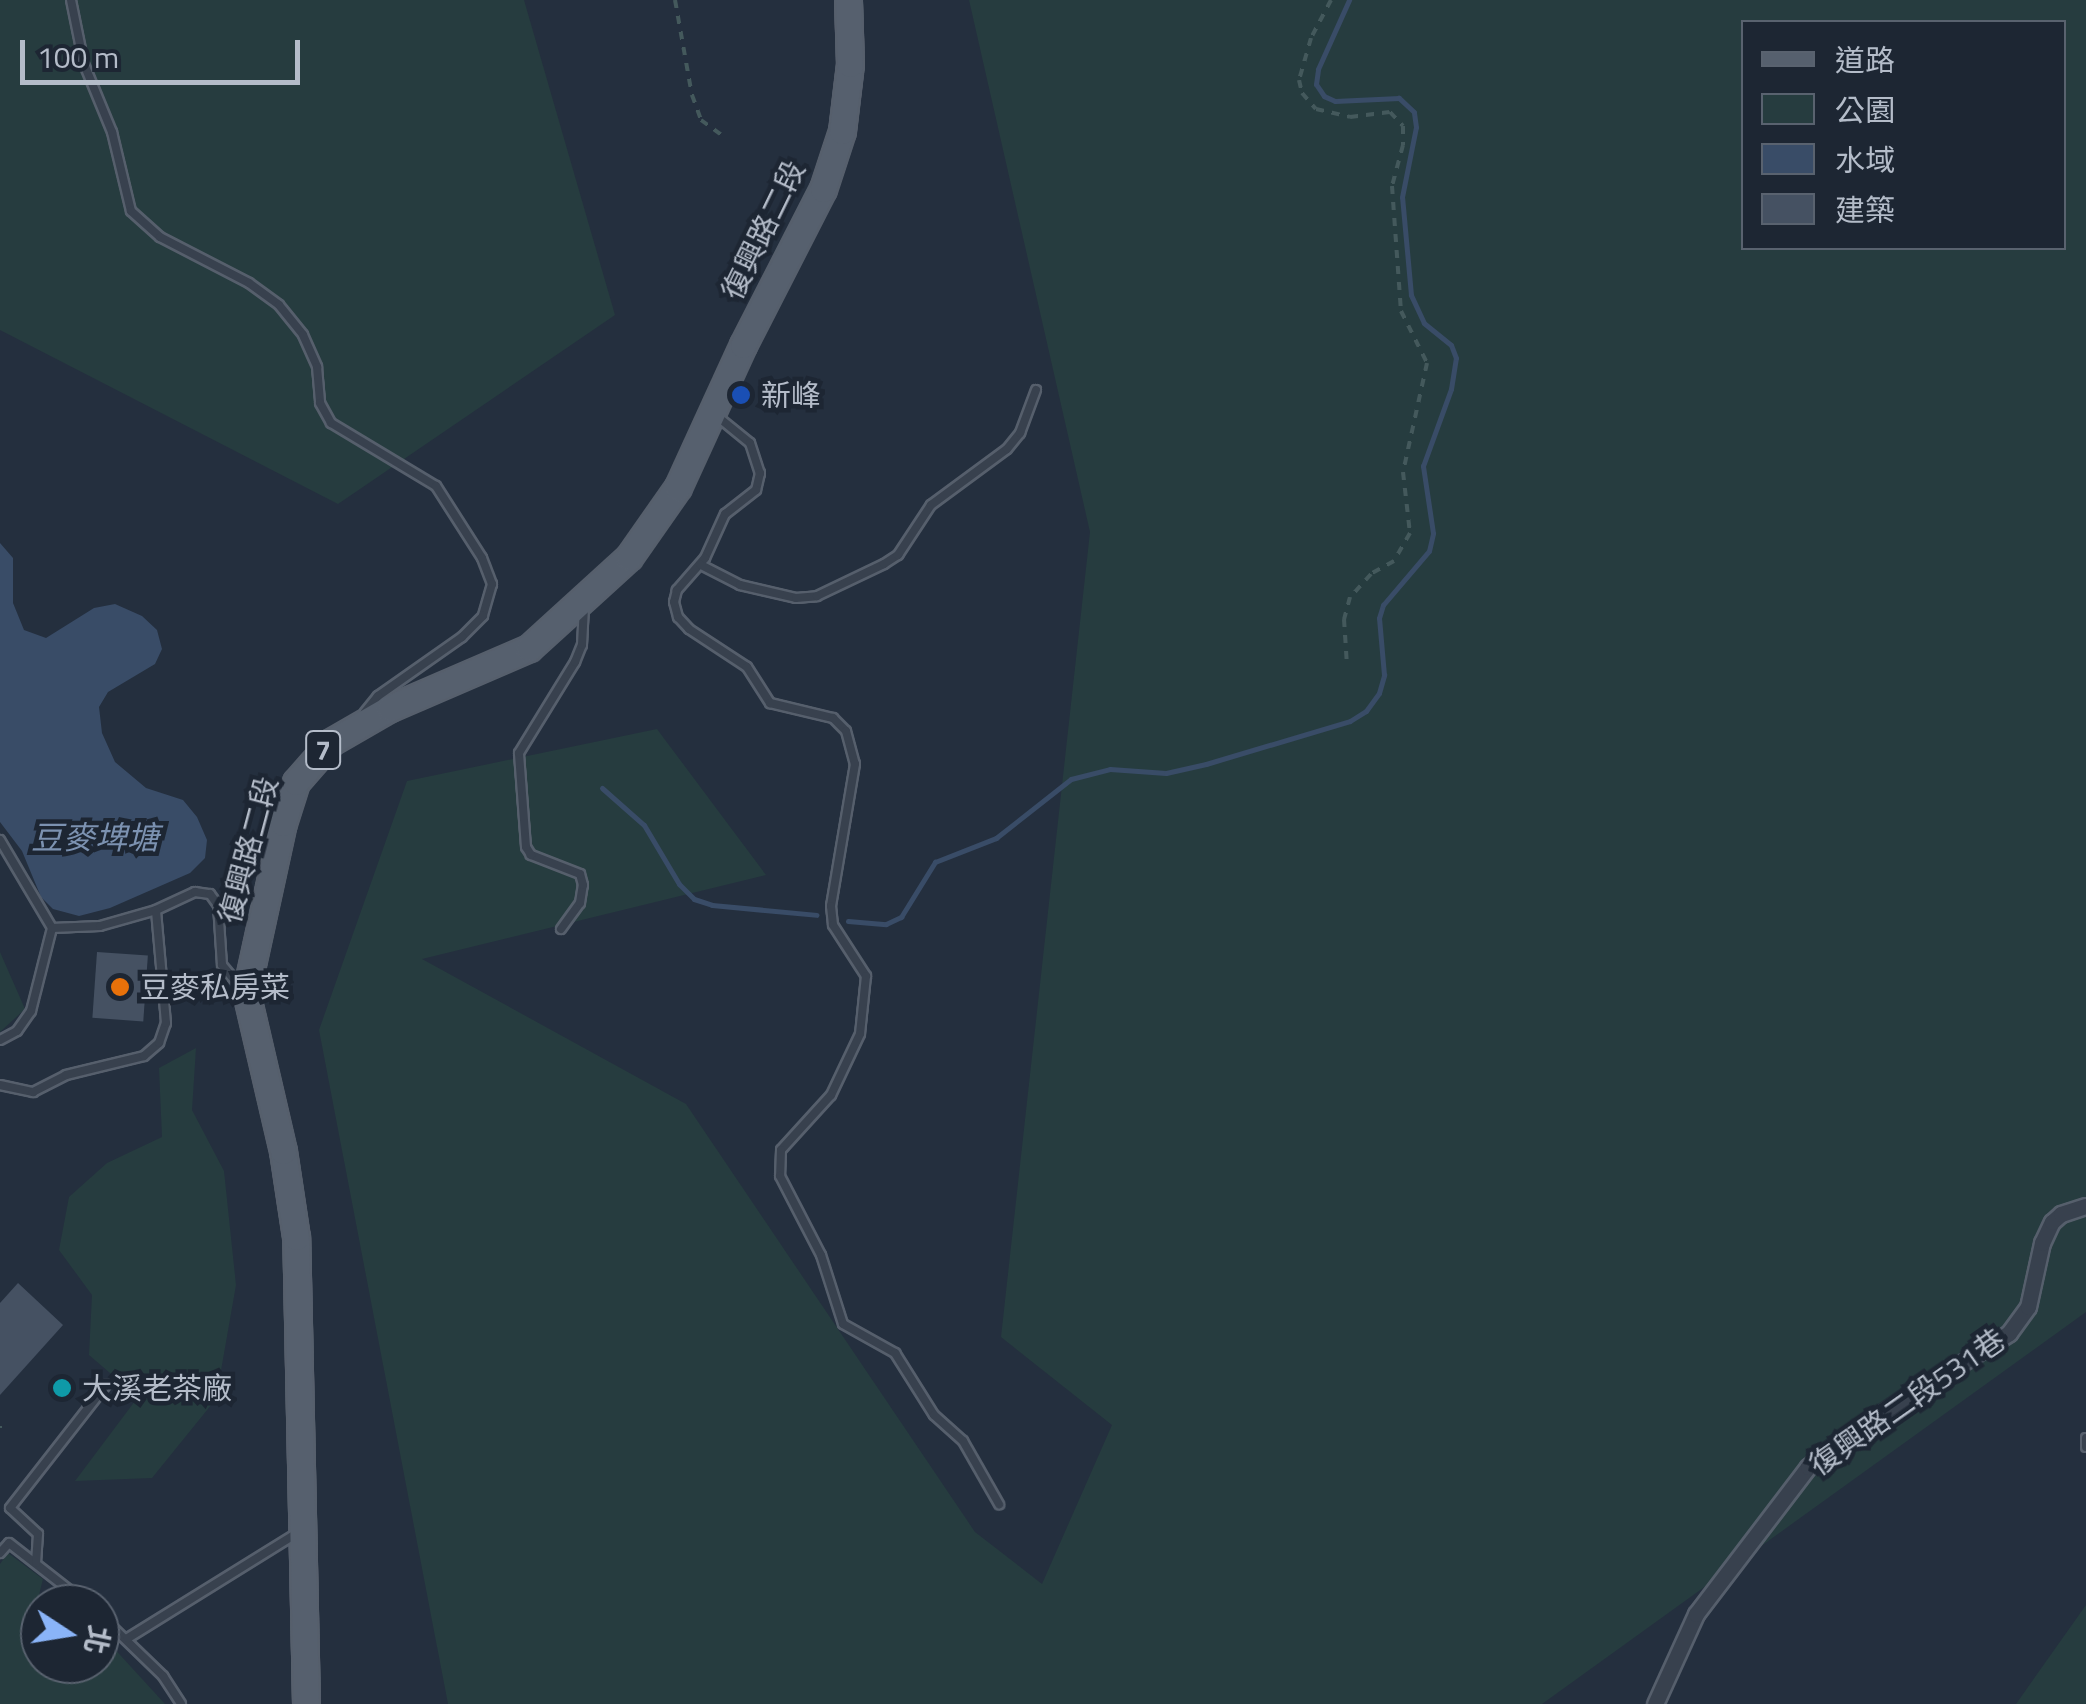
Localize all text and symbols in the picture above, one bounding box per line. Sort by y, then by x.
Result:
scale bar [25,20,305,82]
legend [1741,20,2066,250]
text: 100 m [37,34,119,80]
text: 道路 [1835,37,1895,83]
text: 公園 [1835,87,1895,133]
text: 水域 [1835,137,1895,183]
street label: 復興路二段 [714,155,812,305]
text: 建築 [1835,187,1895,233]
place label: 新峰 [761,377,821,413]
marker: 新峰 [730,384,752,406]
road number: 7 [303,727,343,773]
street label: 復興路二段 [211,773,285,927]
water label: 豆麥埤塘 [31,818,159,856]
place label: 豆麥私房菜 [140,969,290,1005]
marker: 豆麥私房菜 [109,976,131,998]
street label: 復興路二段531巷 [1802,1321,2012,1483]
place label: 大溪老茶廠 [82,1370,232,1406]
marker: 大溪老茶廠 [51,1377,73,1399]
north arrow [20,1584,120,1684]
text: 北 [74,1622,122,1658]

